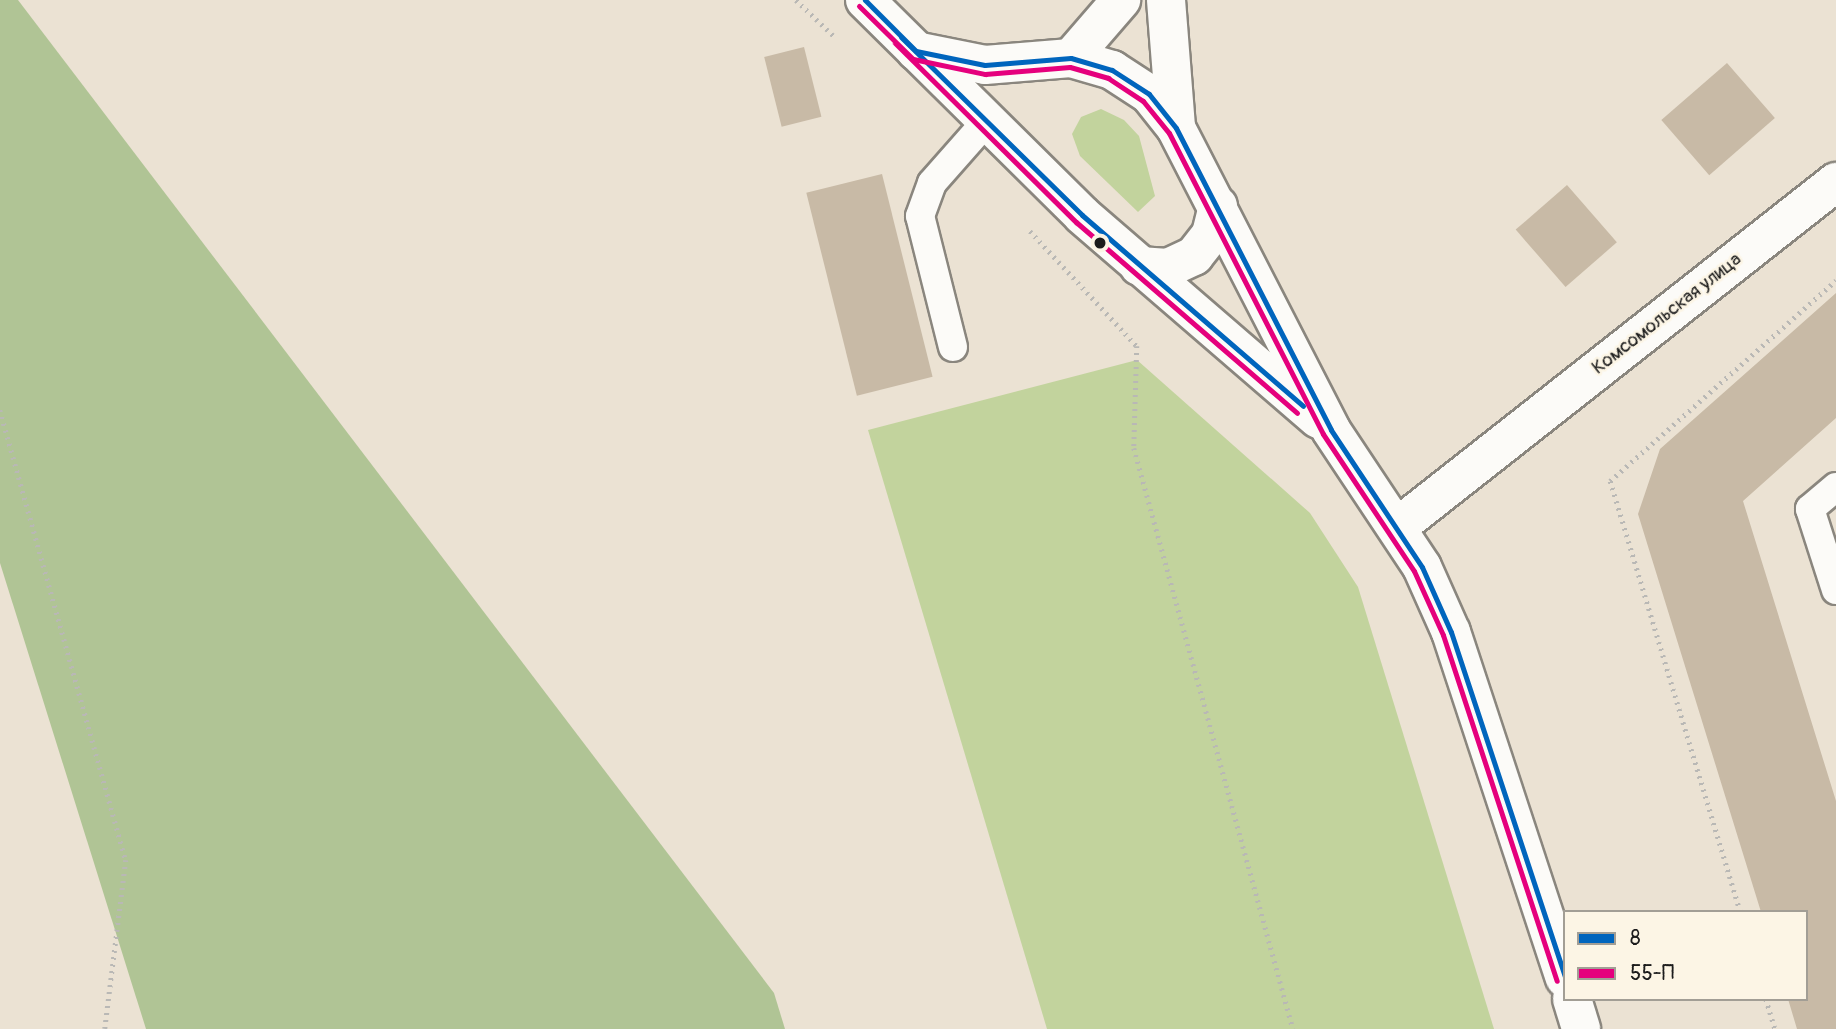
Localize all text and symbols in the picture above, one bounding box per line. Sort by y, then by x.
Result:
unlabelled marker [1093,236,1107,250]
street label: Комсомольская улица [1588,248,1746,380]
legend [1563,910,1808,1001]
text: 8 [1630,925,1641,952]
text: 55-П [1630,960,1674,987]

